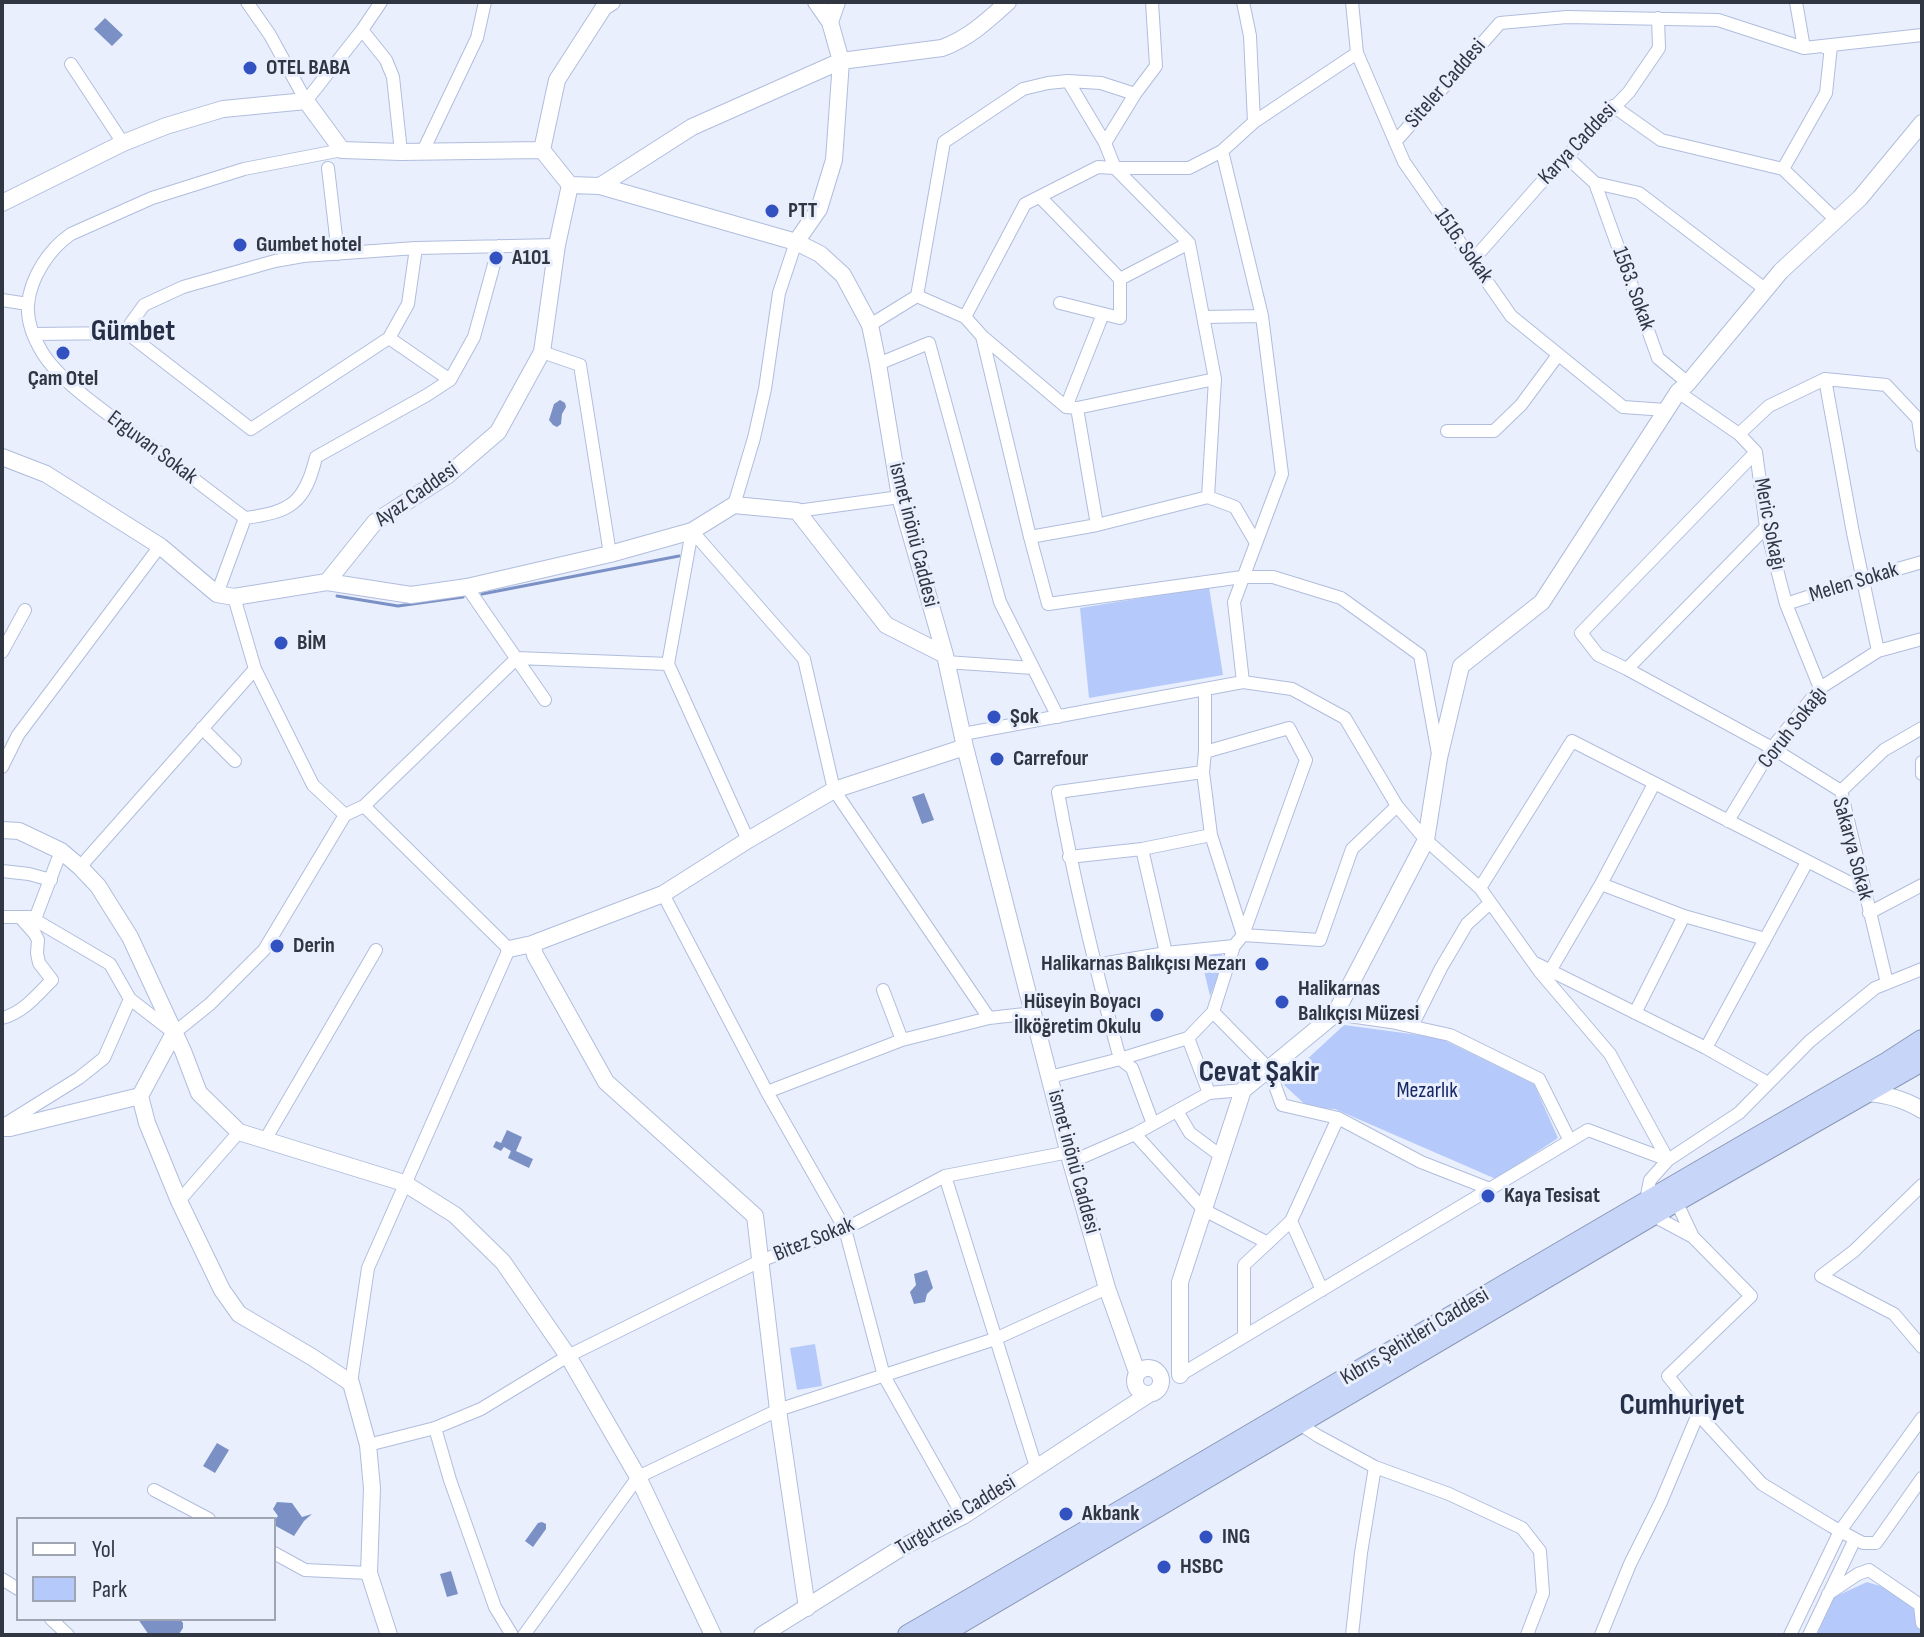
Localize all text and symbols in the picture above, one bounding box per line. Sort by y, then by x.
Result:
street label: Siteler Caddesi [1400,34,1492,134]
place label: OTEL BABA [266,55,350,81]
marker: OTEL BABA [241,59,259,77]
street label: Karya Caddesi [1533,97,1623,191]
place label: PTT [788,198,817,224]
marker: PTT [763,202,781,220]
street label: 1516. Sokak [1428,204,1498,288]
place label: Gumbet hotel [256,232,362,258]
marker: Gumbet hotel [231,236,249,254]
street label: 1563. Sokak [1606,244,1660,334]
place label: A101 [512,245,550,271]
marker: A101 [487,249,505,267]
district label: Gümbet [91,314,175,350]
marker: Çam Otel [54,344,72,362]
place label: Çam Otel [28,366,98,392]
street label: Erguvan Sokak [102,406,202,490]
street label: Ayaz Caddesi [370,457,464,533]
street label: ismet inönü Caddesi [882,460,944,610]
street label: Meric Sokağı [1747,476,1791,572]
street label: Melen Sokak [1806,557,1902,609]
place label: BİM [297,630,326,656]
marker: BİM [272,634,290,652]
street label: Coruh Sokağı [1753,682,1833,774]
place label: Şok [1010,704,1039,730]
marker: Şok [985,708,1003,726]
place label: Carrefour [1013,746,1088,772]
marker: Carrefour [988,750,1006,768]
street label: Sakarya Sokak [1826,795,1878,903]
place label: Derin [293,933,335,959]
marker: Derin [268,937,286,955]
place label: Halikarnas Balıkçısı Mezarı [1041,951,1246,977]
marker: Halikarnas Balıkçısı Mezarı [1253,955,1271,973]
place label: Halikarnas Balıkçısı Müzesi [1298,976,1419,1028]
place label: Hüseyin Boyacı İlköğretim Okulu [1014,989,1141,1040]
marker: Halikarnas Balıkçısı Müzesi [1273,993,1291,1011]
marker: Hüseyin Boyacı İlköğretim Okulu [1148,1006,1166,1024]
district label: Cevat Şakir [1199,1055,1319,1091]
park label: Mezarlık [1396,1078,1458,1104]
street label: ismet inönü Caddesi [1041,1087,1105,1237]
place label: Kaya Tesisat [1504,1183,1600,1209]
marker: Kaya Tesisat [1479,1187,1497,1205]
street label: Bitez Sokak [770,1212,858,1268]
street label: Kıbrıs Şehitleri Caddesi [1336,1282,1494,1392]
district label: Cumhuriyet [1620,1388,1744,1424]
street label: Turgutreis Caddesi [891,1470,1021,1562]
place label: Akbank [1082,1501,1140,1527]
marker: Akbank [1057,1505,1075,1523]
legend [16,1517,276,1621]
place label: ING [1222,1524,1250,1550]
marker: ING [1197,1528,1215,1546]
text: Yol [92,1535,115,1564]
place label: HSBC [1180,1554,1223,1580]
marker: HSBC [1155,1558,1173,1576]
text: Park [92,1575,127,1604]

